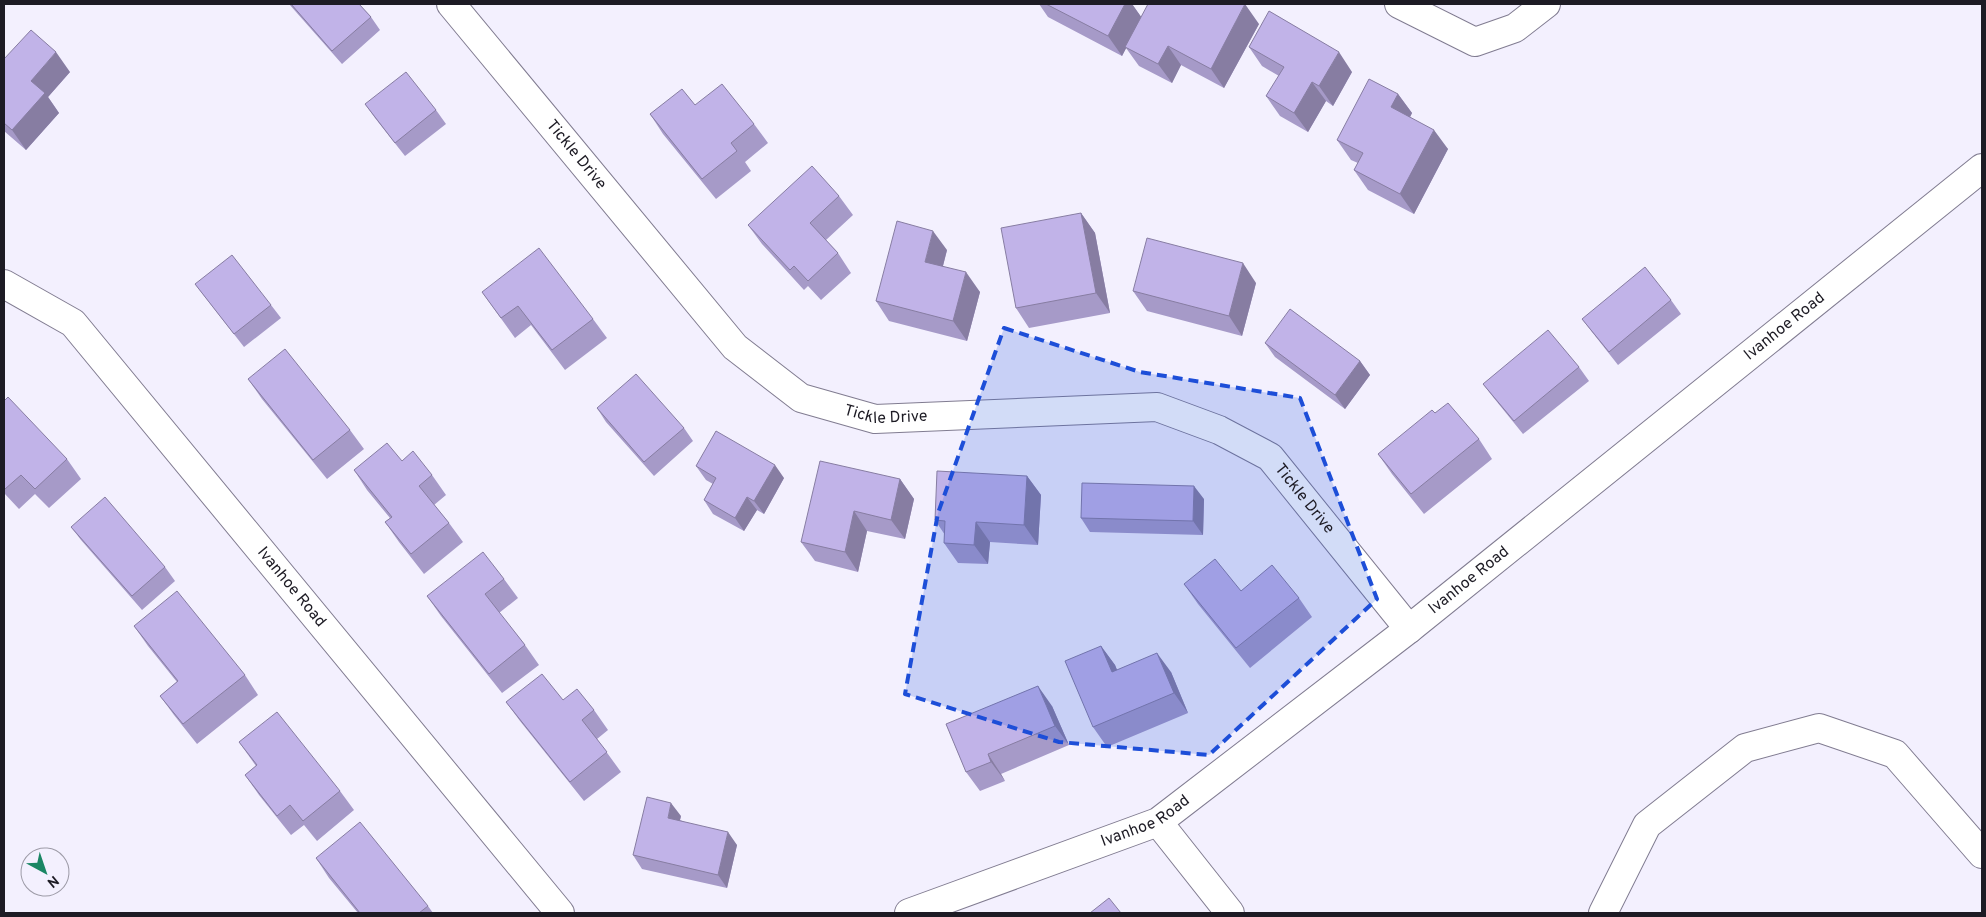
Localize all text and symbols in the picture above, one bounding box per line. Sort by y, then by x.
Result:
street label: Tickle Drive [541,116,611,194]
street label: Ivanhoe Road [1740,288,1829,365]
street label: Tickle Drive [842,401,928,429]
street label: Tickle Drive [1270,460,1338,538]
street label: Ivanhoe Road [1425,542,1514,619]
street label: Ivanhoe Road [252,543,330,631]
street label: Ivanhoe Road [1098,791,1194,852]
north arrow [20,847,70,897]
text: N [43,871,62,891]

